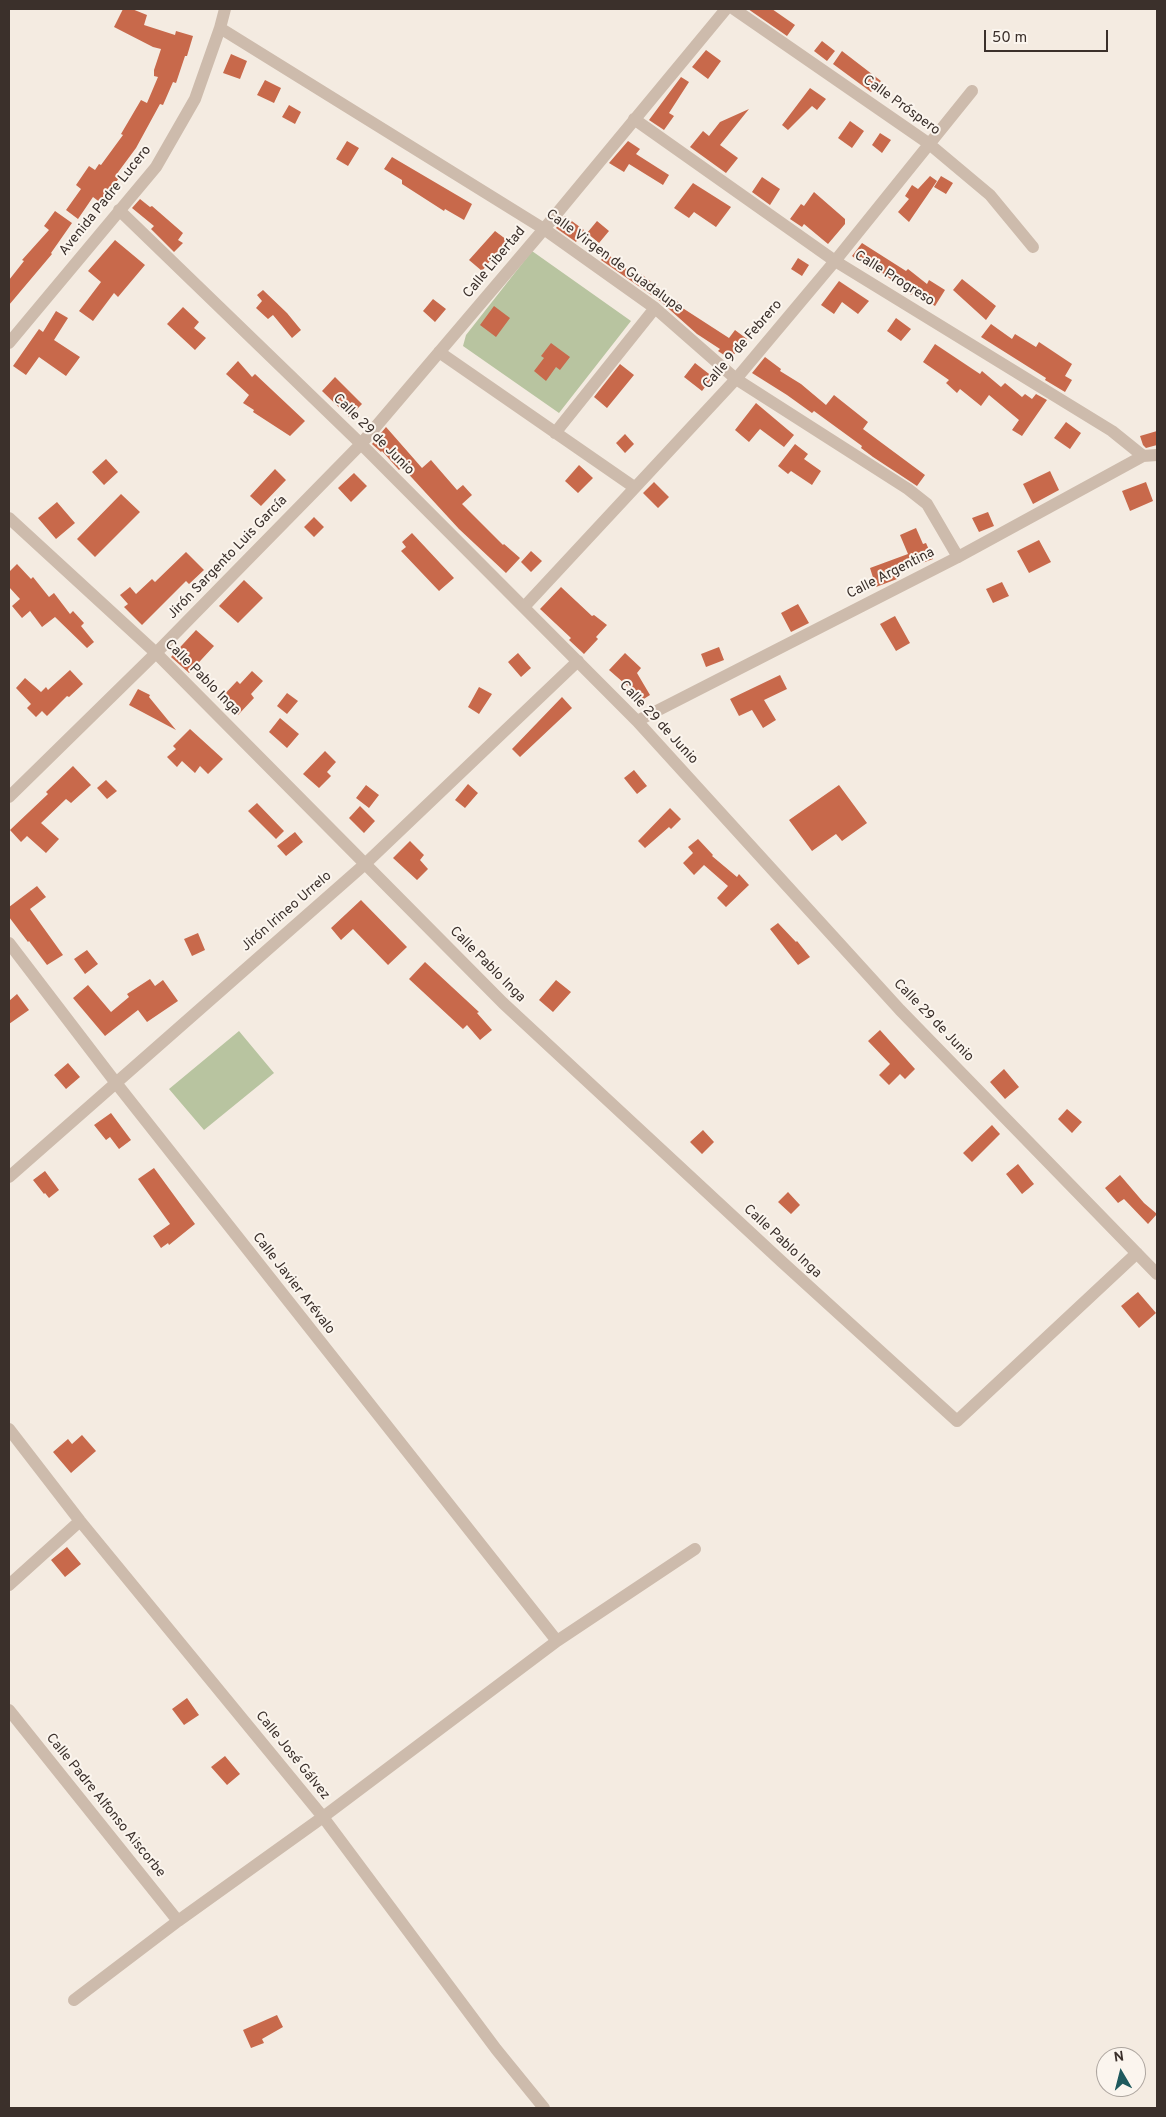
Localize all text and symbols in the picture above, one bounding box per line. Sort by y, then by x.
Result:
scale bar [986,20,1110,52]
text: 50 m [992,29,1027,48]
street label: Calle Próspero [859,72,943,140]
street label: Avenida Padre Lucero [56,143,156,259]
street label: Calle Virgen de Guadalupe [542,207,686,317]
street label: Calle Libertad [460,224,530,302]
street label: Calle Progreso [851,248,937,310]
street label: Calle 9 de Febrero [700,297,786,393]
street label: Calle 29 de Junio [329,391,417,479]
street label: Jirón Sargento Luis García [165,493,291,623]
street label: Calle Argentina [844,545,938,603]
street label: Calle Pablo Inga [161,637,243,719]
street label: Calle 29 de Junio [615,678,701,768]
street label: Jirón Irineo Urrelo [238,868,336,956]
street label: Calle Pablo Inga [446,924,528,1006]
street label: Calle 29 de Junio [889,976,977,1066]
street label: Calle Pablo Inga [740,1202,824,1282]
street label: Calle Javier Arévalo [248,1230,338,1338]
street label: Calle José Gálvez [251,1708,333,1804]
street label: Calle Padre Alfonso Aiscorbe [42,1731,168,1881]
north arrow [1096,2047,1146,2097]
text: N [1113,2049,1125,2067]

